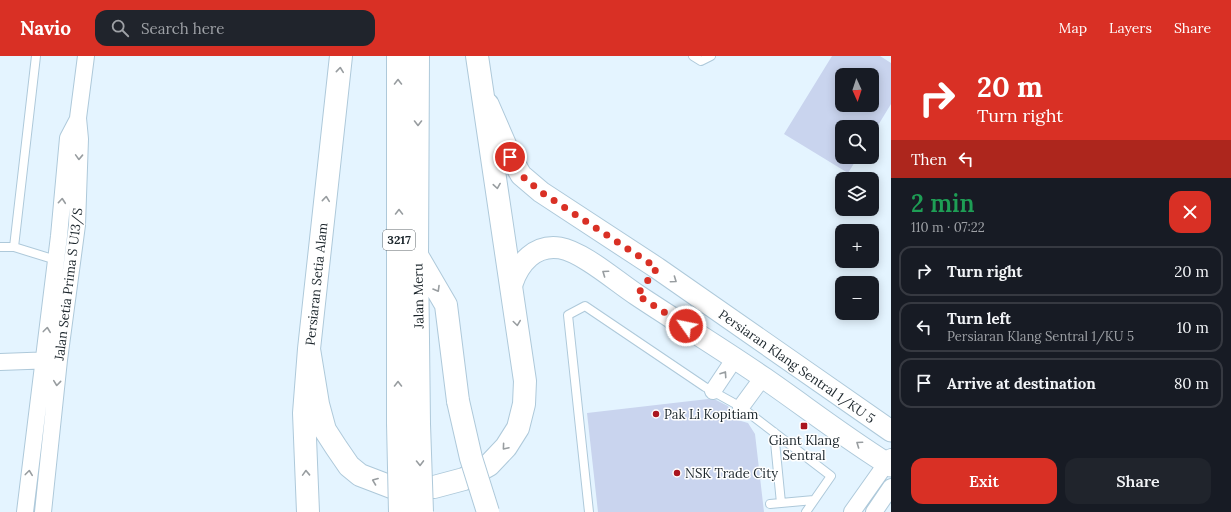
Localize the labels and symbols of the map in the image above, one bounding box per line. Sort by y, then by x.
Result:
one-way arrow [335,67,344,73]
north arrow [835,68,879,112]
one-way arrow [394,79,402,85]
one-way arrow [414,120,422,126]
pin [493,140,527,174]
one-way arrow [75,154,84,160]
one-way arrow [492,183,501,189]
one-way arrow [321,196,330,202]
one-way arrow [57,198,66,204]
street label: Jalan Setia Prima S U13/S [51,207,86,362]
one-way arrow [395,209,403,215]
street label: Persiaran Setia Alam [302,221,331,346]
road number: 3217 [383,230,415,250]
street label: Jalan Meru [409,263,428,330]
one-way arrow [602,270,609,278]
one-way arrow [670,275,677,283]
one-way arrow [432,285,439,293]
position arrow [665,305,707,347]
street label: Persiaran Klang Sentral 1/KU 5 [715,306,878,427]
one-way arrow [512,320,521,326]
one-way arrow [42,327,51,333]
one-way arrow [719,372,726,379]
one-way arrow [52,380,61,386]
one-way arrow [394,381,402,387]
place label: Pak Li Kopitiam [664,406,759,423]
marker: Pak Li Kopitiam [651,409,661,419]
marker: Giant Klang Sentral [799,421,809,431]
place label: Giant Klang Sentral [769,432,840,464]
one-way arrow [856,441,863,449]
one-way arrow [502,443,509,450]
one-way arrow [416,460,425,466]
place label: NSK Trade City [685,465,778,482]
marker: NSK Trade City [672,468,682,478]
one-way arrow [25,470,34,476]
one-way arrow [302,470,310,476]
one-way arrow [371,477,378,485]

